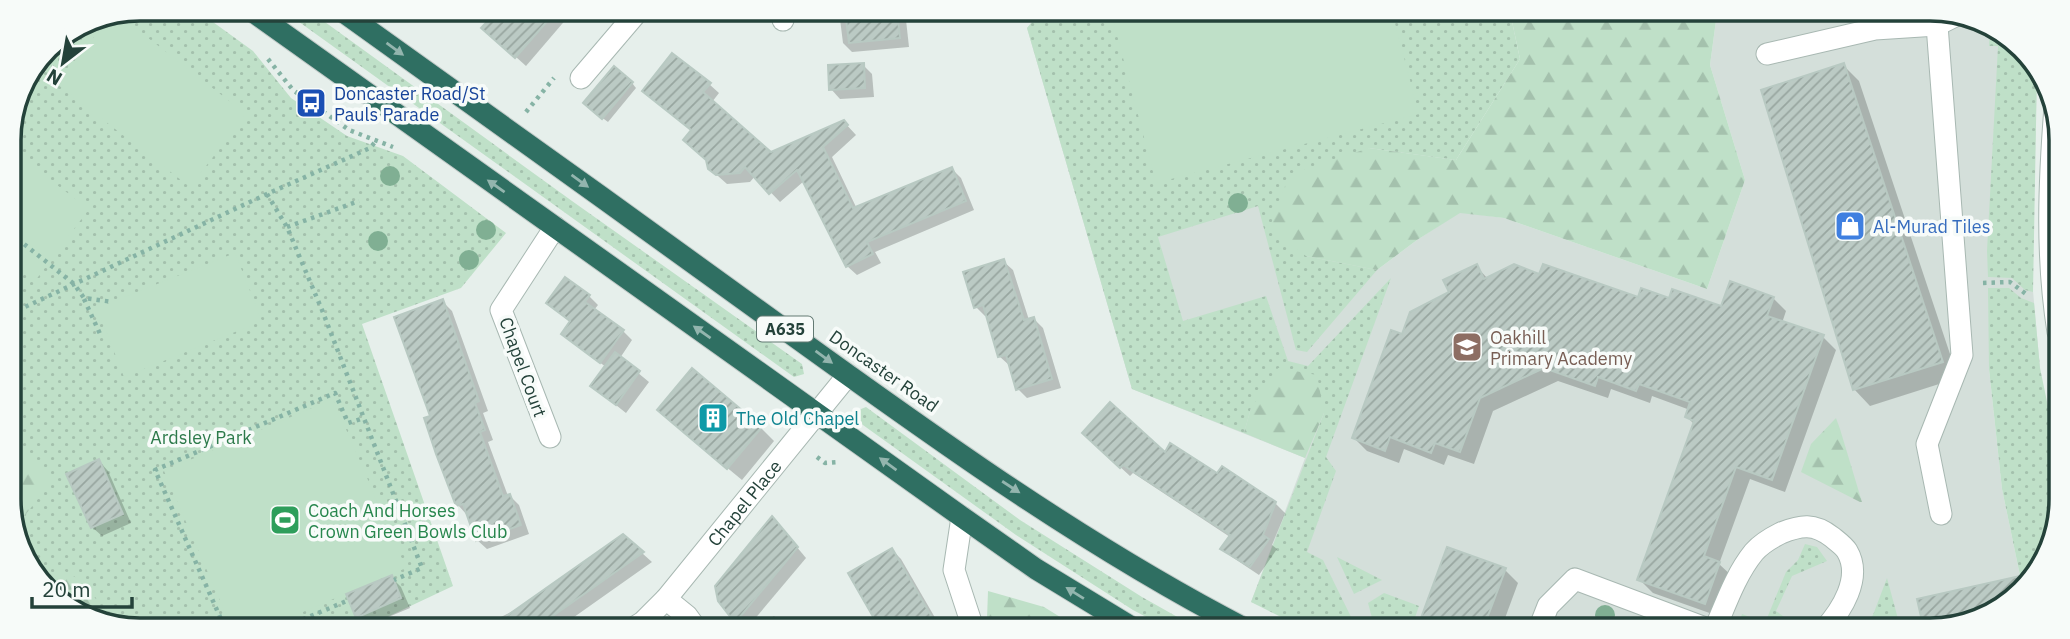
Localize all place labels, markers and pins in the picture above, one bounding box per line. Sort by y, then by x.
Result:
place label: Doncaster Road/St Pauls Parade [334,82,485,126]
bus stop icon: Doncaster Road/St Pauls Parade [294,86,328,120]
shop icon: Al-Murad Tiles [1833,209,1867,243]
place label: Al-Murad Tiles [1873,215,1990,238]
place label: Oakhill Primary Academy [1490,326,1632,370]
school or university icon: Oakhill Primary Academy [1450,330,1484,364]
building icon: The Old Chapel [696,401,730,435]
place label: The Old Chapel [736,407,859,430]
place label: Coach And Horses Crown Green Bowls Club [308,499,507,543]
sports icon: Coach And Horses Crown Green Bowls Club [268,503,302,537]

